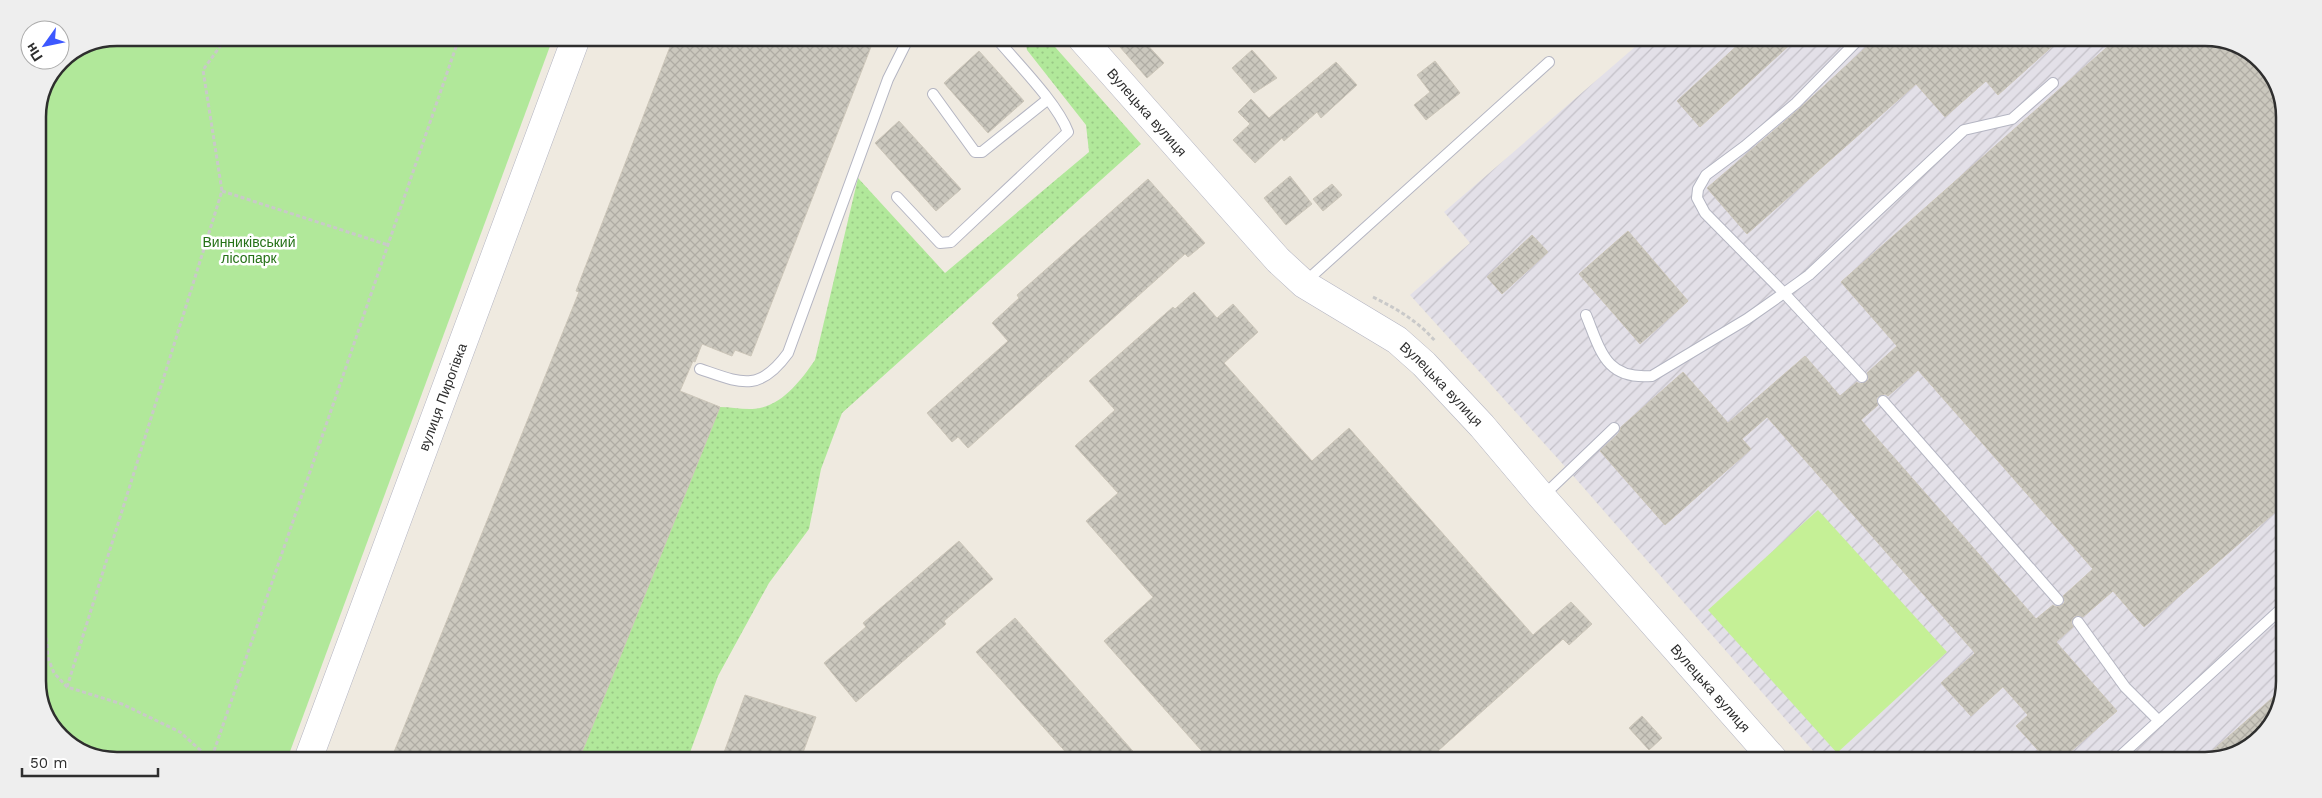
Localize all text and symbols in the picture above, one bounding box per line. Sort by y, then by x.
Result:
north arrow [20,20,70,70]
text: Пн [22,40,46,64]
street label: Вулецька вулиця [1104,65,1190,159]
park label: Винниківський лісопарк [202,234,296,266]
street label: Вулецька вулиця [1397,339,1486,430]
street label: вулиця Пирогівка [415,341,470,453]
street label: Вулецька вулиця [1668,641,1753,735]
scale bar [22,746,159,778]
text: 50 m [30,754,67,772]

